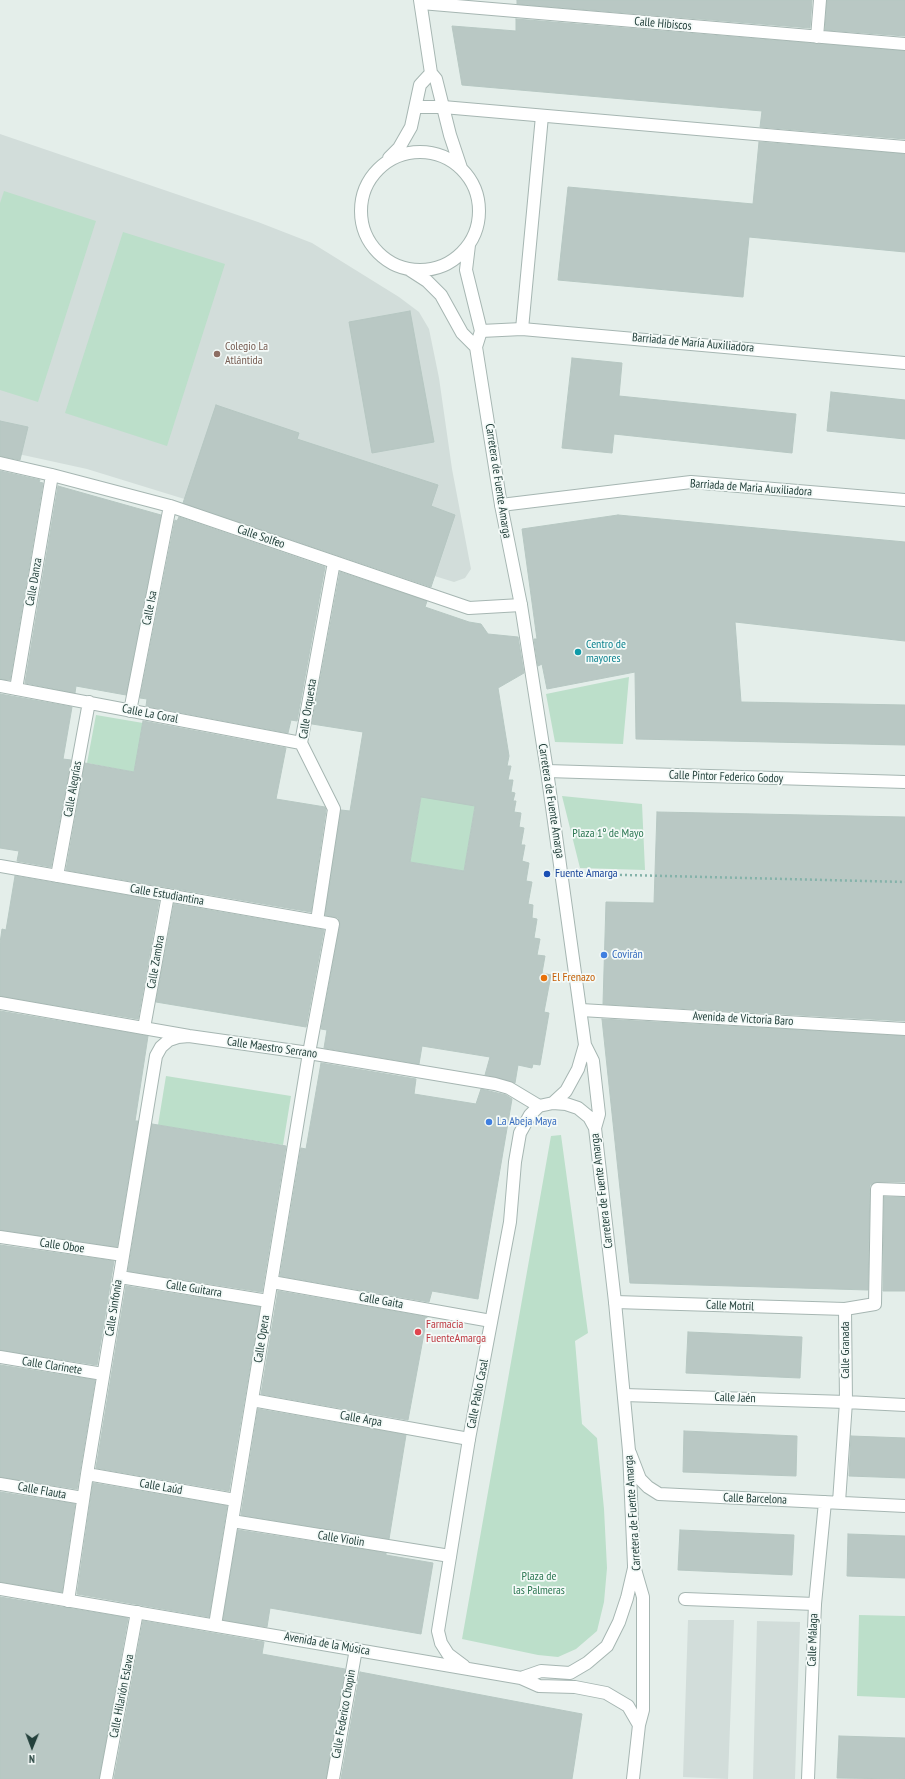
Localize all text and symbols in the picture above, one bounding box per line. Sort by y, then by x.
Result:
street label: Calle Hibiscos [634,14,692,34]
street label: Barriada de María Auxiliadora [631,330,755,356]
place label: Colegio La Atlántida [225,340,268,368]
marker: Colegio La Atlántida [212,349,222,359]
street label: Carretera de Fuente Amarga [482,423,514,539]
street label: Barriada de Maria Auxiliadora [689,477,813,499]
street label: Calle Solfeo [235,522,287,552]
street label: Calle Danza [23,557,45,607]
street label: Calle Isa [140,590,160,626]
place label: Centro de mayores [586,638,626,666]
marker: Centro de mayores [573,647,583,657]
street label: Calle Orquesta [296,678,320,740]
street label: Calle La Coral [121,702,179,726]
street label: Carretera de Fuente Amarga [535,743,567,859]
street label: Calle Alegrías [61,760,85,818]
street label: Calle Pintor Federico Godoy [669,768,783,786]
park label: Plaza 1º de Mayo [572,827,644,841]
place label: Fuente Amarga [555,867,618,881]
marker: Fuente Amarga [542,869,552,879]
street label: Calle Estudiantina [129,881,205,909]
street label: Calle Zambra [144,934,168,990]
place label: Covirán [612,948,643,962]
marker: Covirán [599,950,609,960]
place label: El Frenazo [552,971,595,985]
marker: El Frenazo [539,973,549,983]
street label: Avenida de Victoria Baro [692,1009,794,1029]
street label: Calle Maestro Serrano [226,1035,318,1061]
place label: La Abeja Maya [497,1115,557,1129]
marker: La Abeja Maya [484,1117,494,1127]
street label: Carretera de Fuente Amarga [588,1133,616,1249]
street label: Calle Oboe [39,1236,85,1256]
street label: Calle Guitarra [165,1277,223,1301]
street label: Calle Sinfonía [102,1279,126,1337]
street label: Calle Gaita [358,1290,404,1312]
street label: Calle Motril [706,1298,754,1314]
street label: Calle Opera [251,1314,273,1364]
place label: Farmacia FuenteAmarga [426,1318,486,1346]
street label: Calle Granada [839,1321,853,1379]
marker: Farmacia FuenteAmarga [413,1327,423,1337]
street label: Calle Clarinete [21,1354,83,1378]
street label: Calle Pablo Casal [464,1358,492,1430]
street label: Calle Jaén [714,1390,756,1406]
street label: Calle Arpa [339,1408,383,1430]
street label: Carretera de Fuente Amarga [622,1455,644,1571]
street label: Calle Laúd [138,1476,184,1498]
street label: Calle Flauta [17,1480,67,1502]
street label: Calle Barcelona [723,1491,787,1507]
street label: Calle Violin [317,1528,365,1550]
park label: Plaza de las Palmeras [513,1570,565,1598]
street label: Calle Málaga [805,1613,821,1667]
street label: Avenida de la Música [283,1629,371,1659]
street label: Calle Hilarión Eslava [107,1653,137,1739]
street label: Calle Federico Chopin [329,1668,359,1760]
north arrow [12,1727,52,1767]
text: N [29,1752,35,1766]

